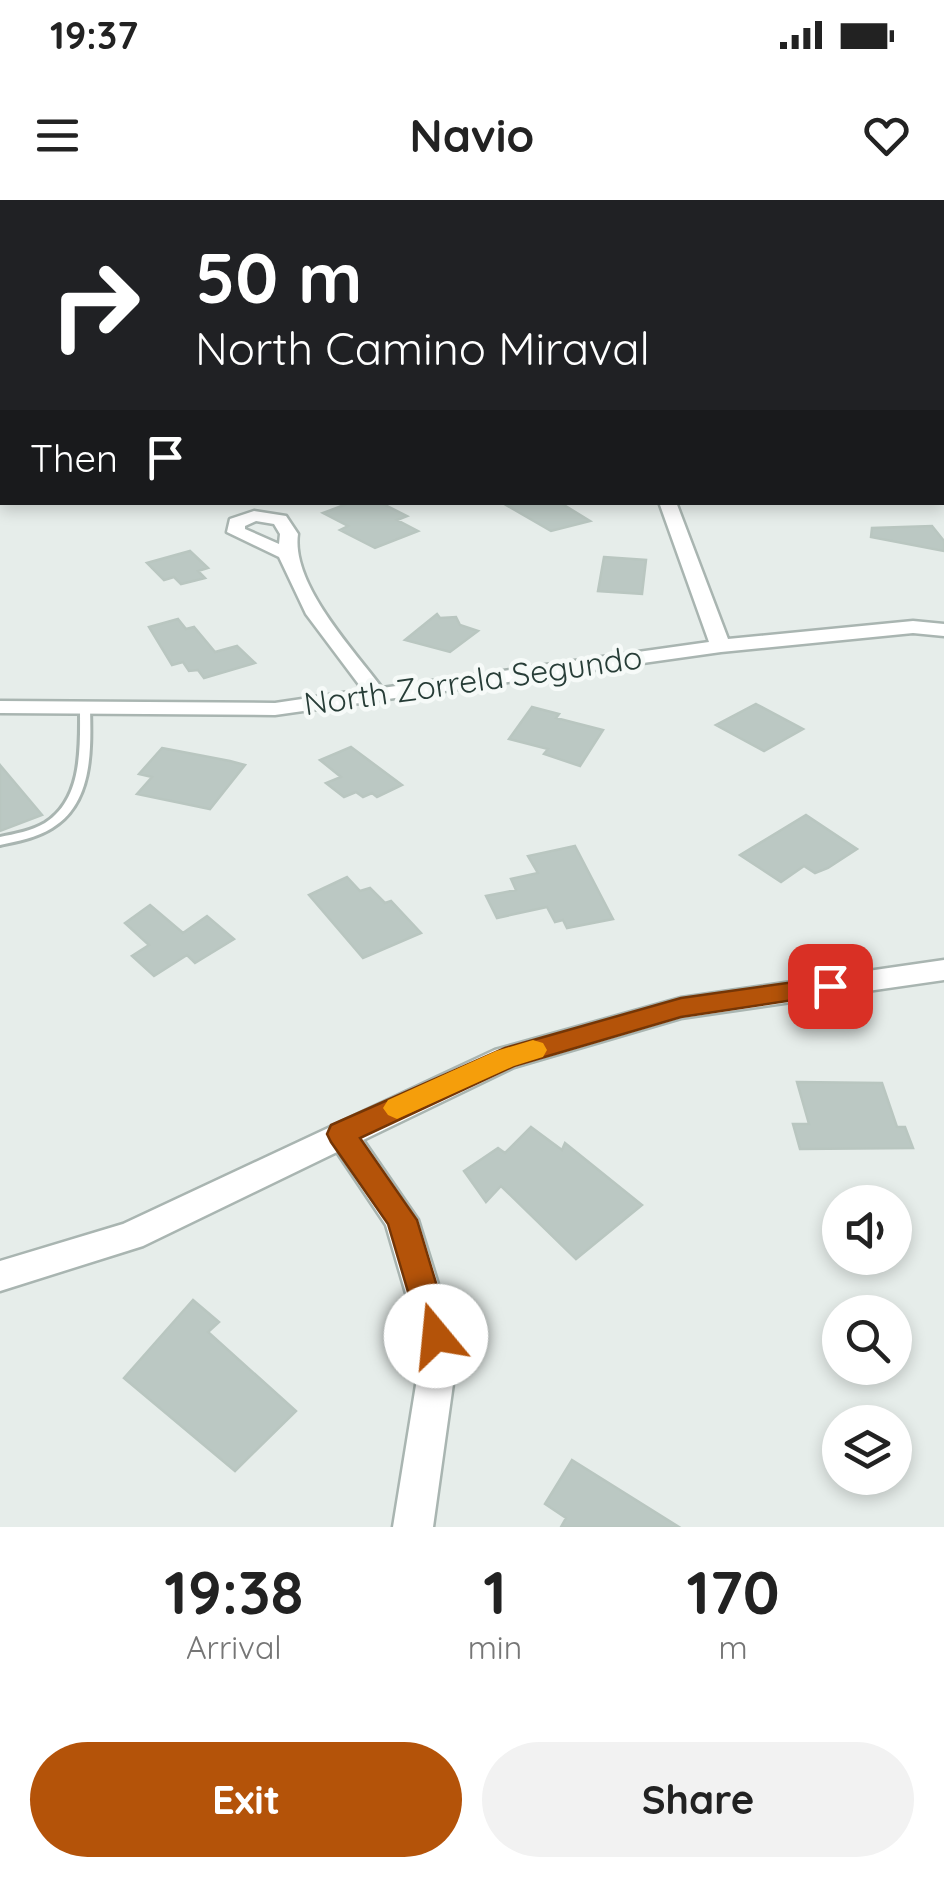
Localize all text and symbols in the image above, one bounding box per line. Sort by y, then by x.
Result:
text: 19:37 [50,11,138,59]
text: Navio [410,107,534,163]
icon: menu [30,108,85,163]
icon: heart [859,108,914,163]
text: 50 m [195,233,362,321]
icon: right [30,240,160,370]
text: North Camino Miraval [195,320,650,376]
icon: arrive [138,430,193,485]
text: Then [30,434,118,482]
street label: North Zorrela Segundo [301,636,645,724]
pin [788,944,873,1029]
icon: arrive [803,959,858,1014]
map controls [822,1185,912,1495]
button: sound [822,1185,912,1275]
position arrow [384,1284,488,1388]
button: search [822,1295,912,1385]
button: layers [822,1405,912,1495]
text: 19:38 [164,1554,303,1629]
text: 1 [483,1554,507,1629]
text: 170 [687,1554,780,1629]
text: Arrival [186,1627,282,1667]
text: min [468,1627,522,1667]
text: m [718,1627,748,1667]
button: Exit [30,1742,462,1857]
button: Share [482,1742,914,1857]

